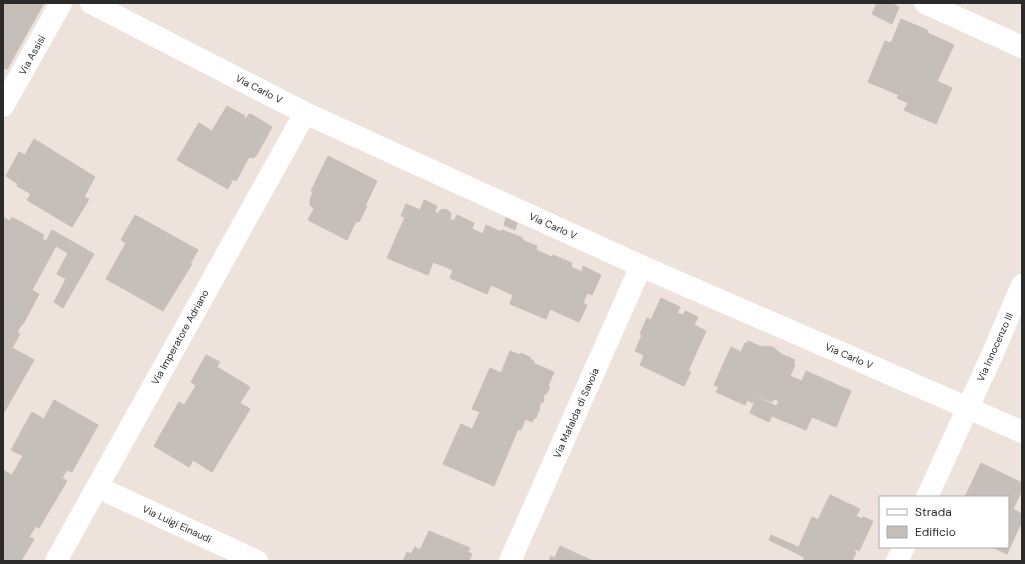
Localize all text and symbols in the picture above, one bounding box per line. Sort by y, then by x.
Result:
street label: Via Assisi [16,33,48,77]
street label: Via Carlo V [233,72,285,107]
street label: Via Carlo V [527,210,579,242]
street label: Via Imperatore Adriano [148,287,212,387]
street label: Via Innocenzo III [974,310,1016,384]
street label: Via Carlo V [823,340,875,372]
street label: Via Mafalda di Savoia [550,366,602,460]
legend [879,496,1009,548]
street label: Via Luigi Einaudi [140,502,214,546]
text: Strada [915,504,952,520]
text: Edificio [915,524,956,540]

